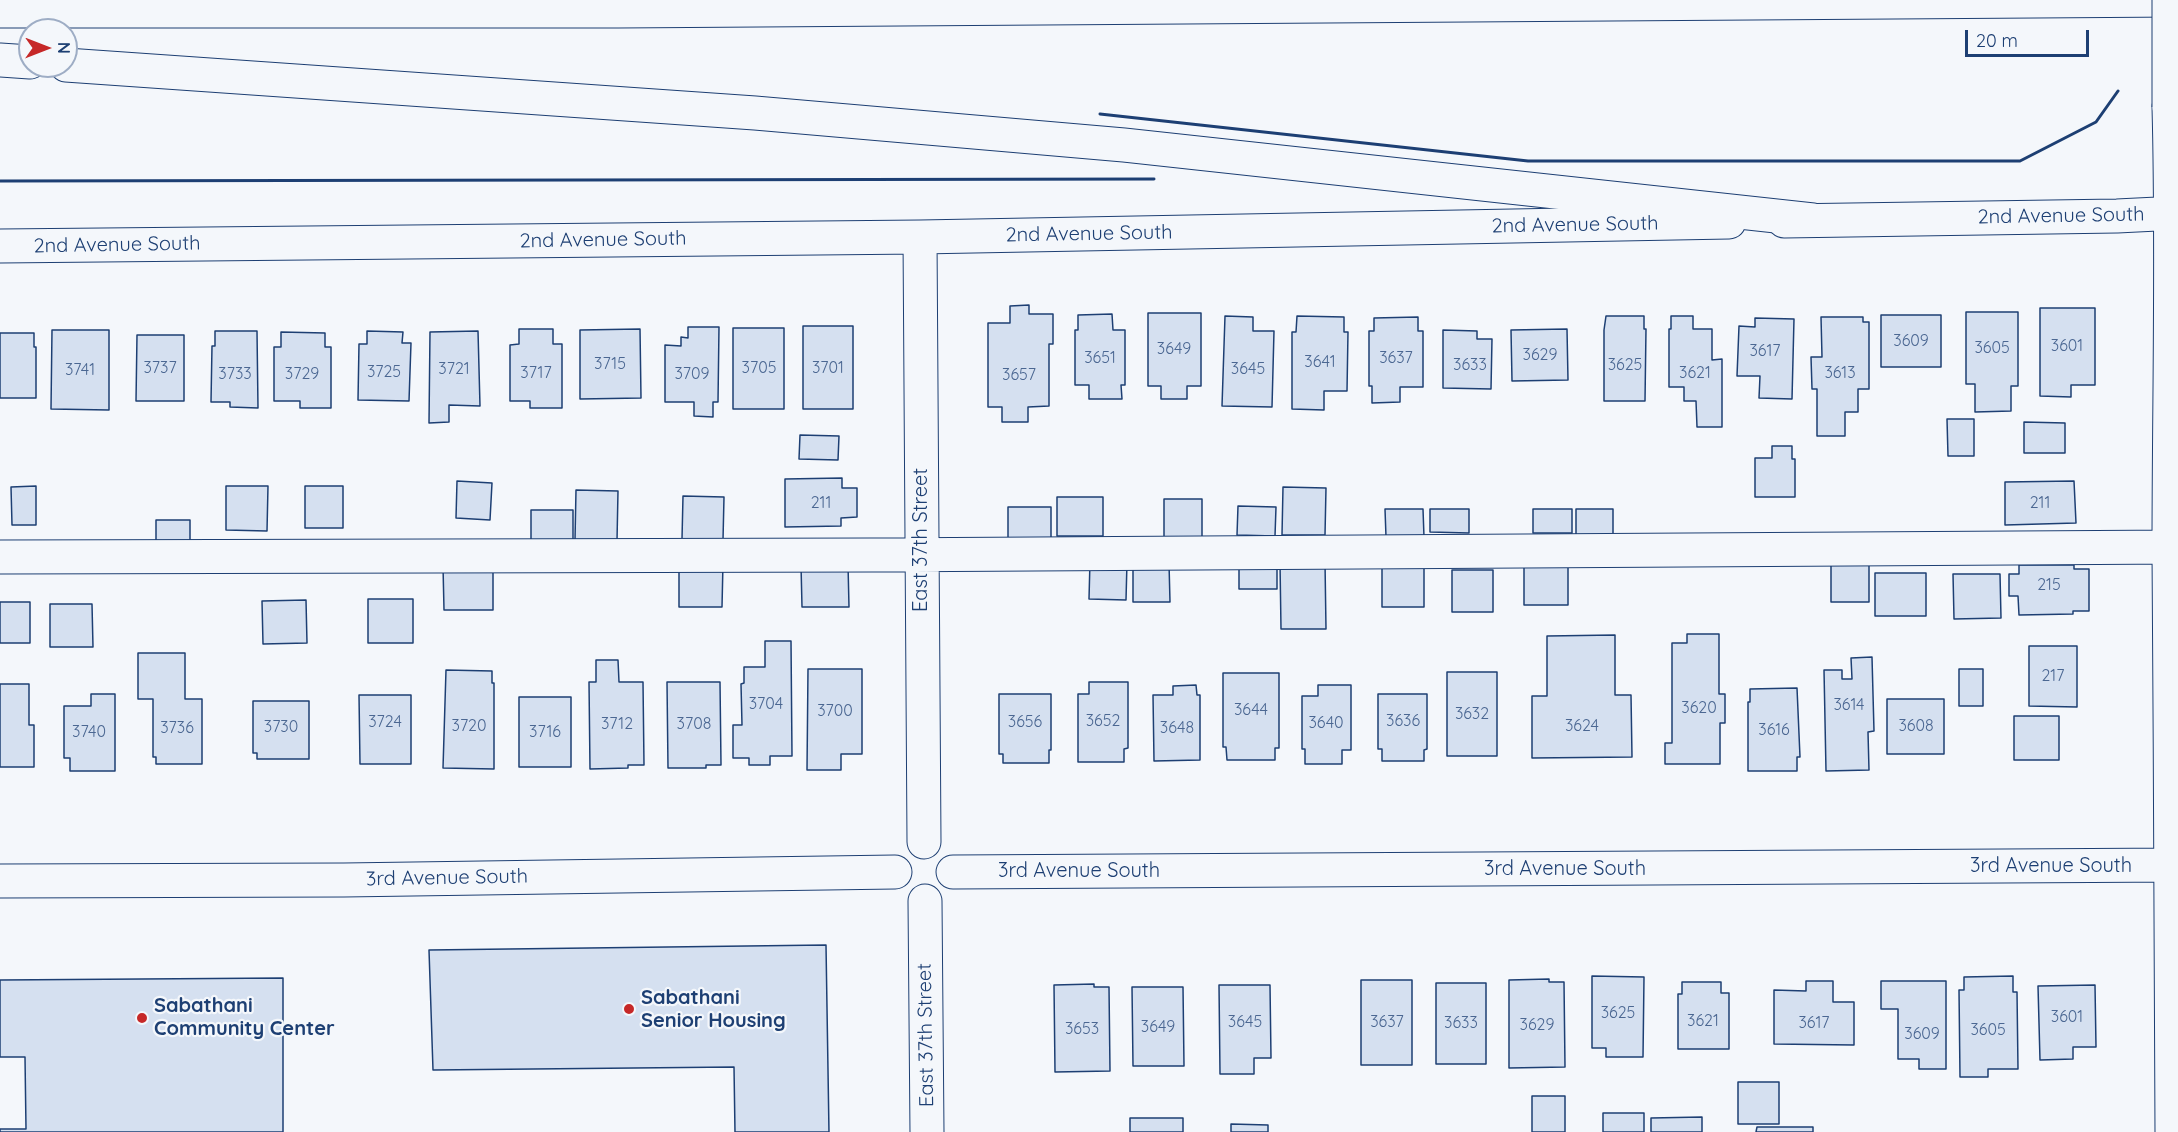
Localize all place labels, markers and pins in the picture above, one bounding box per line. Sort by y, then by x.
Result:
place label: Sabathani Senior Housing [641,986,786,1033]
place label: Sabathani Community Center [154,994,335,1041]
marker: Sabathani Senior Housing [622,1002,636,1016]
marker: Sabathani Community Center [135,1011,149,1025]

